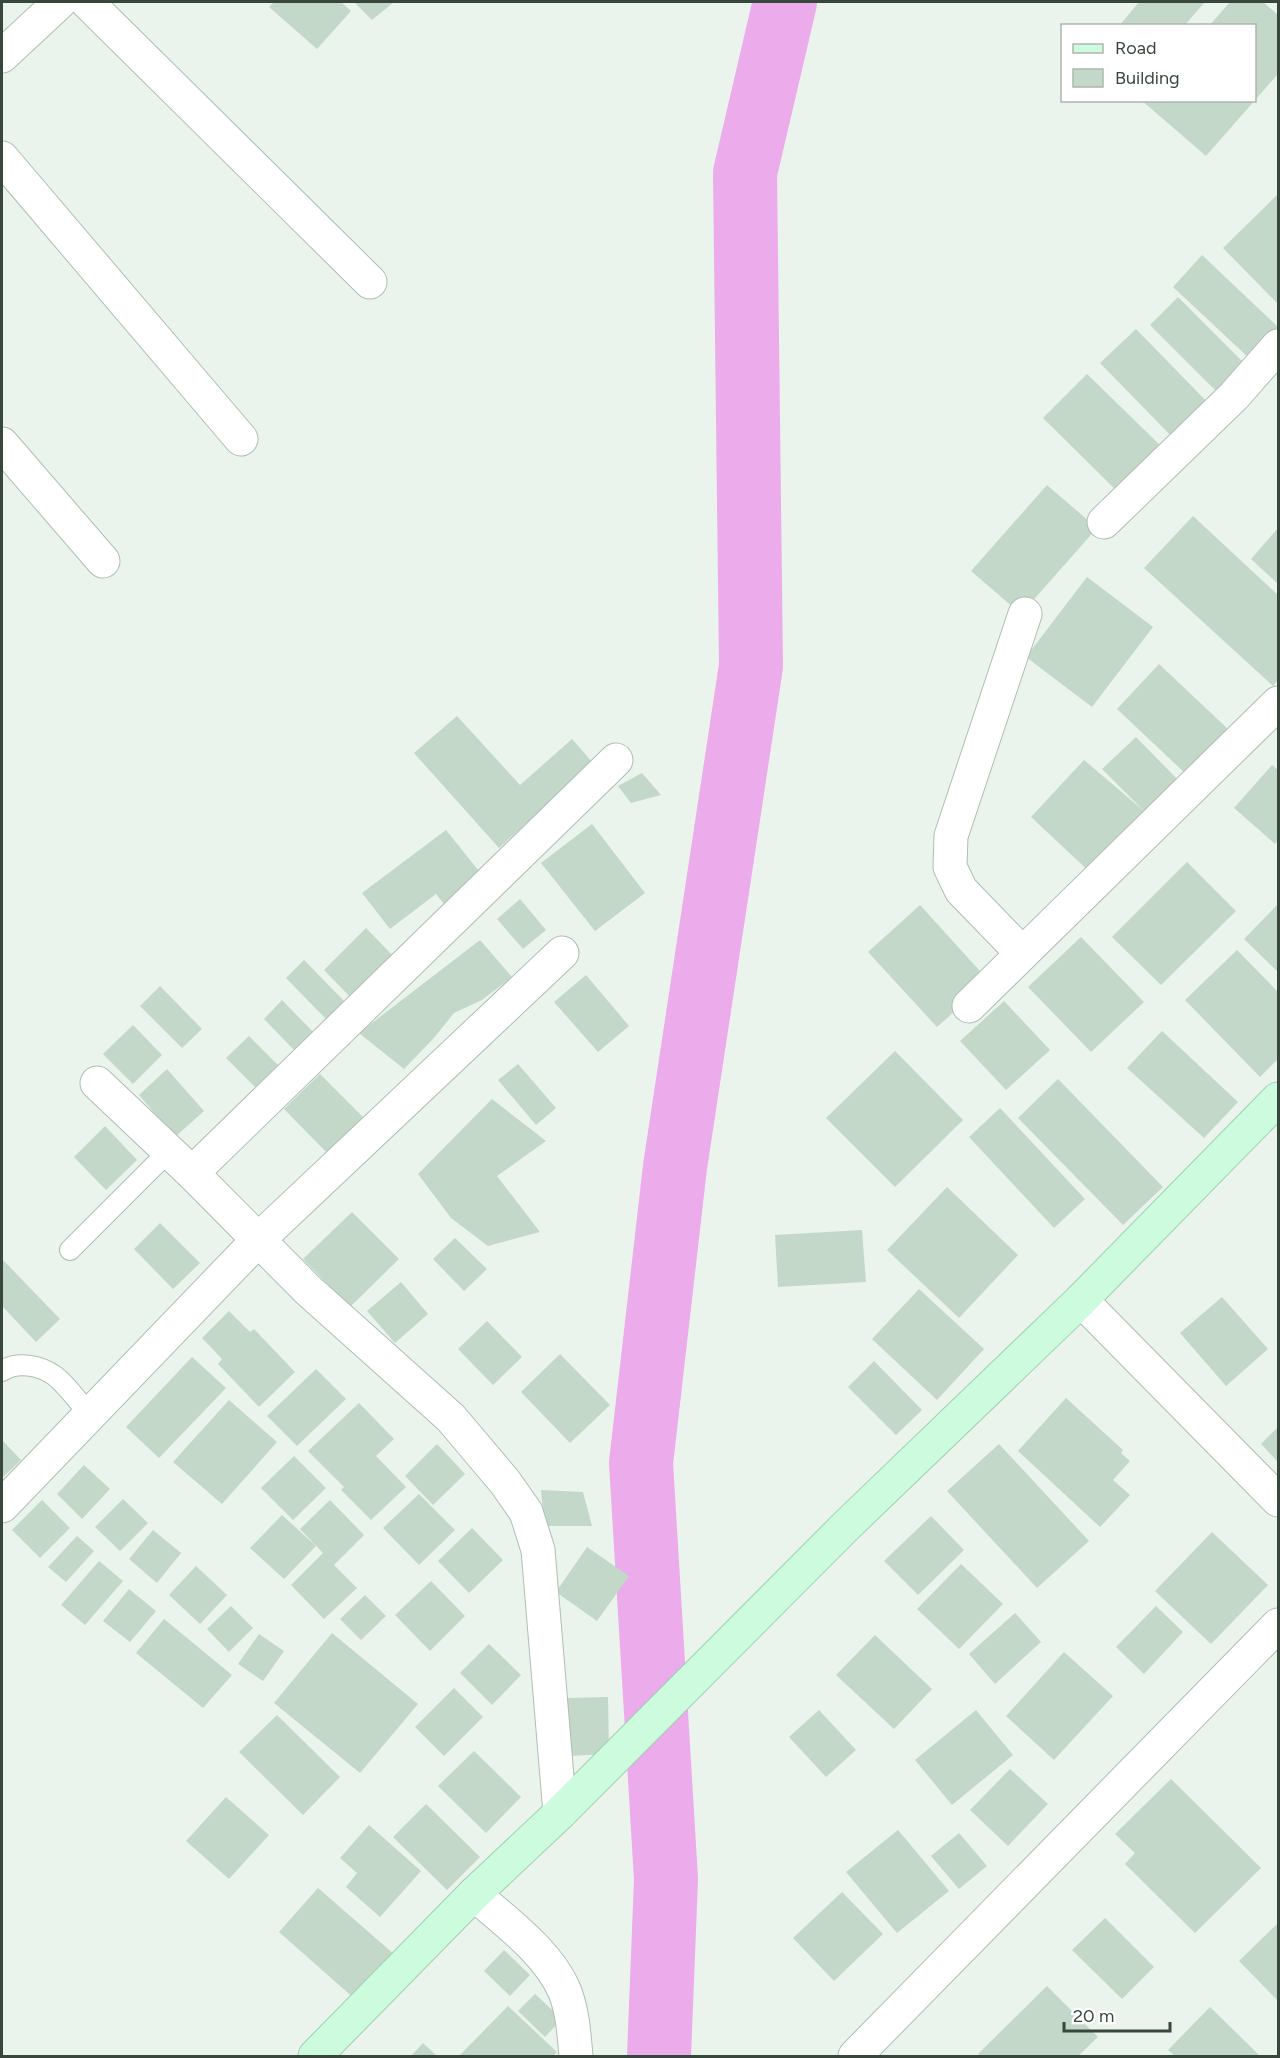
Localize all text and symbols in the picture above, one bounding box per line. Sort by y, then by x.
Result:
legend [1061,24,1256,102]
text: Road [1115,37,1156,59]
text: Building [1115,67,1180,89]
scale bar [1064,1995,1170,2033]
text: 20 m [1073,2005,1114,2027]

